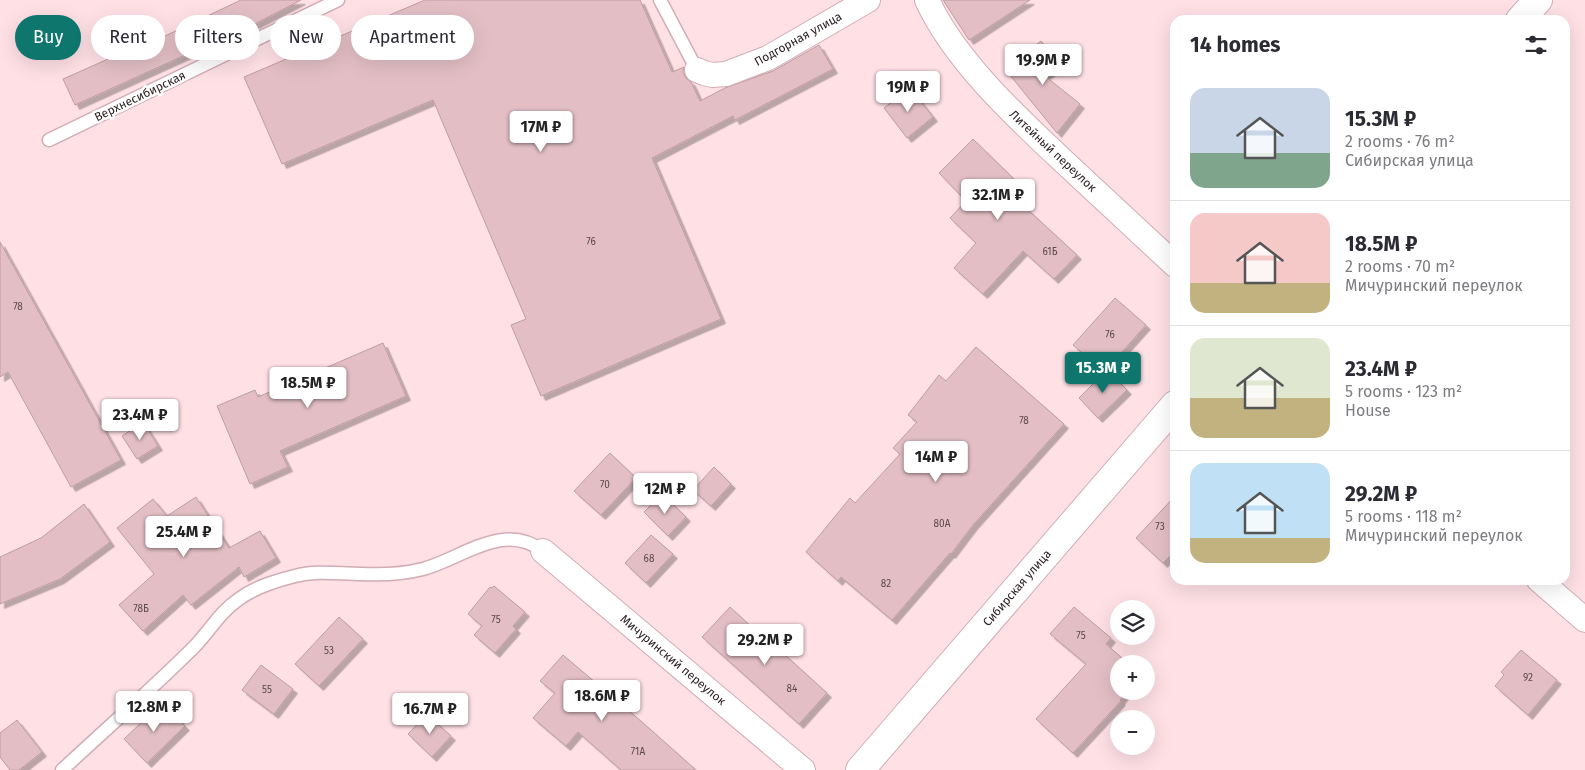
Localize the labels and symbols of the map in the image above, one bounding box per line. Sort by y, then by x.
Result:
street label: Подгорная улица [752,9,844,69]
pin: 19.9M ₽ [997,44,1089,86]
street label: Верхнесибирская [92,68,188,124]
pin: 19M ₽ [873,70,943,113]
street label: Литейный переулок [1007,107,1100,195]
pin: 17M ₽ [506,110,576,153]
pin: 32.1M ₽ [952,178,1044,221]
house number: 76 [586,236,596,248]
house number: 61Б [1043,246,1058,258]
house number: 78 [13,301,23,313]
house number: 76 [1105,329,1115,341]
pin: 15.3M ₽ [1057,352,1149,394]
pin: 18.5M ₽ [262,366,354,409]
pin: 23.4M ₽ [94,398,186,441]
house number: 78 [1019,415,1029,427]
pin: 14M ₽ [901,440,971,483]
pin: 12M ₽ [630,472,700,515]
house number: 70 [600,479,610,491]
pin: 25.4M ₽ [138,516,230,558]
house number: 80А [934,518,951,530]
house number: 73 [1155,521,1165,533]
street label: Сибирская улица [980,547,1054,629]
house number: 68 [644,553,655,565]
house number: 82 [881,578,891,590]
house number: 78Б [133,603,149,615]
street label: Мичуринский переулок [617,612,729,709]
house number: 75 [491,614,501,626]
pin: 29.2M ₽ [719,624,811,666]
house number: 75 [1076,630,1086,642]
house number: 53 [324,645,334,657]
house number: 92 [1523,672,1533,684]
pin: 18.6M ₽ [556,680,648,722]
house number: 84 [787,683,798,695]
house number: 55 [262,684,272,696]
pin: 12.8M ₽ [108,690,200,733]
pin: 16.7M ₽ [384,692,476,735]
house number: 71А [631,746,645,758]

